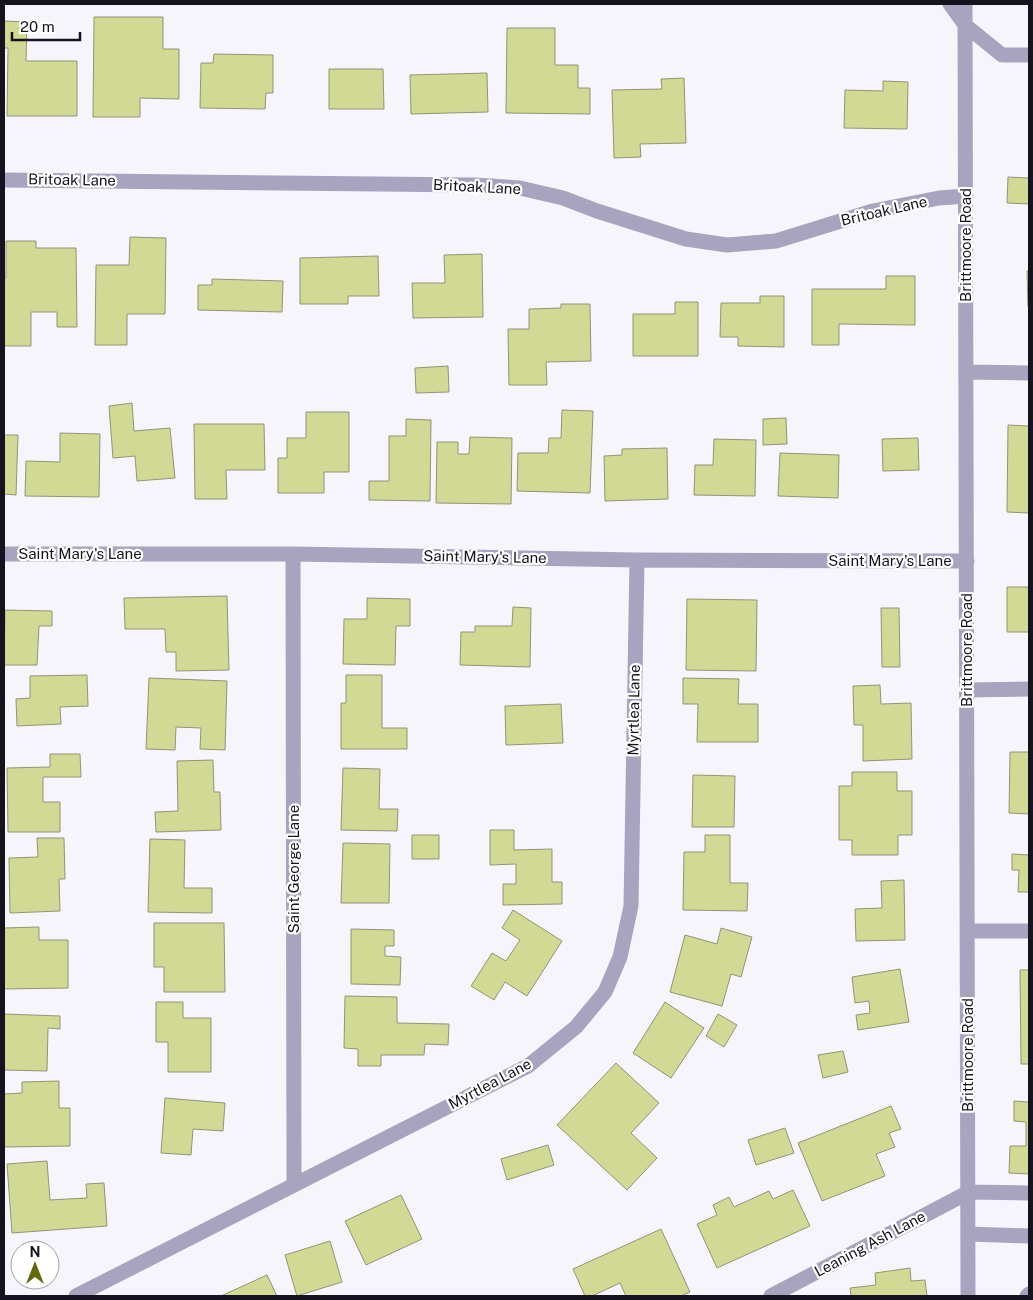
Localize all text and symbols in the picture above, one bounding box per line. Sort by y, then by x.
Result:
scale bar [12,10,80,42]
text: 20 m [20,18,55,35]
street label: Britoak Lane [28,170,116,189]
street label: Britoak Lane [433,176,521,197]
street label: Brittmoore Road [957,188,974,302]
street label: Britoak Lane [839,192,929,229]
street label: Saint Mary's Lane [18,545,142,562]
street label: Saint Mary's Lane [423,547,547,566]
street label: Saint Mary's Lane [828,552,952,569]
street label: Brittmoore Road [958,593,975,707]
street label: Myrtlea Lane [624,664,643,756]
street label: Saint George Lane [285,805,302,933]
street label: Brittmoore Road [959,998,976,1112]
street label: Myrtlea Lane [446,1055,534,1112]
street label: Leaning Ash Lane [811,1207,928,1280]
north arrow [10,1240,60,1290]
text: N [30,1244,40,1260]

